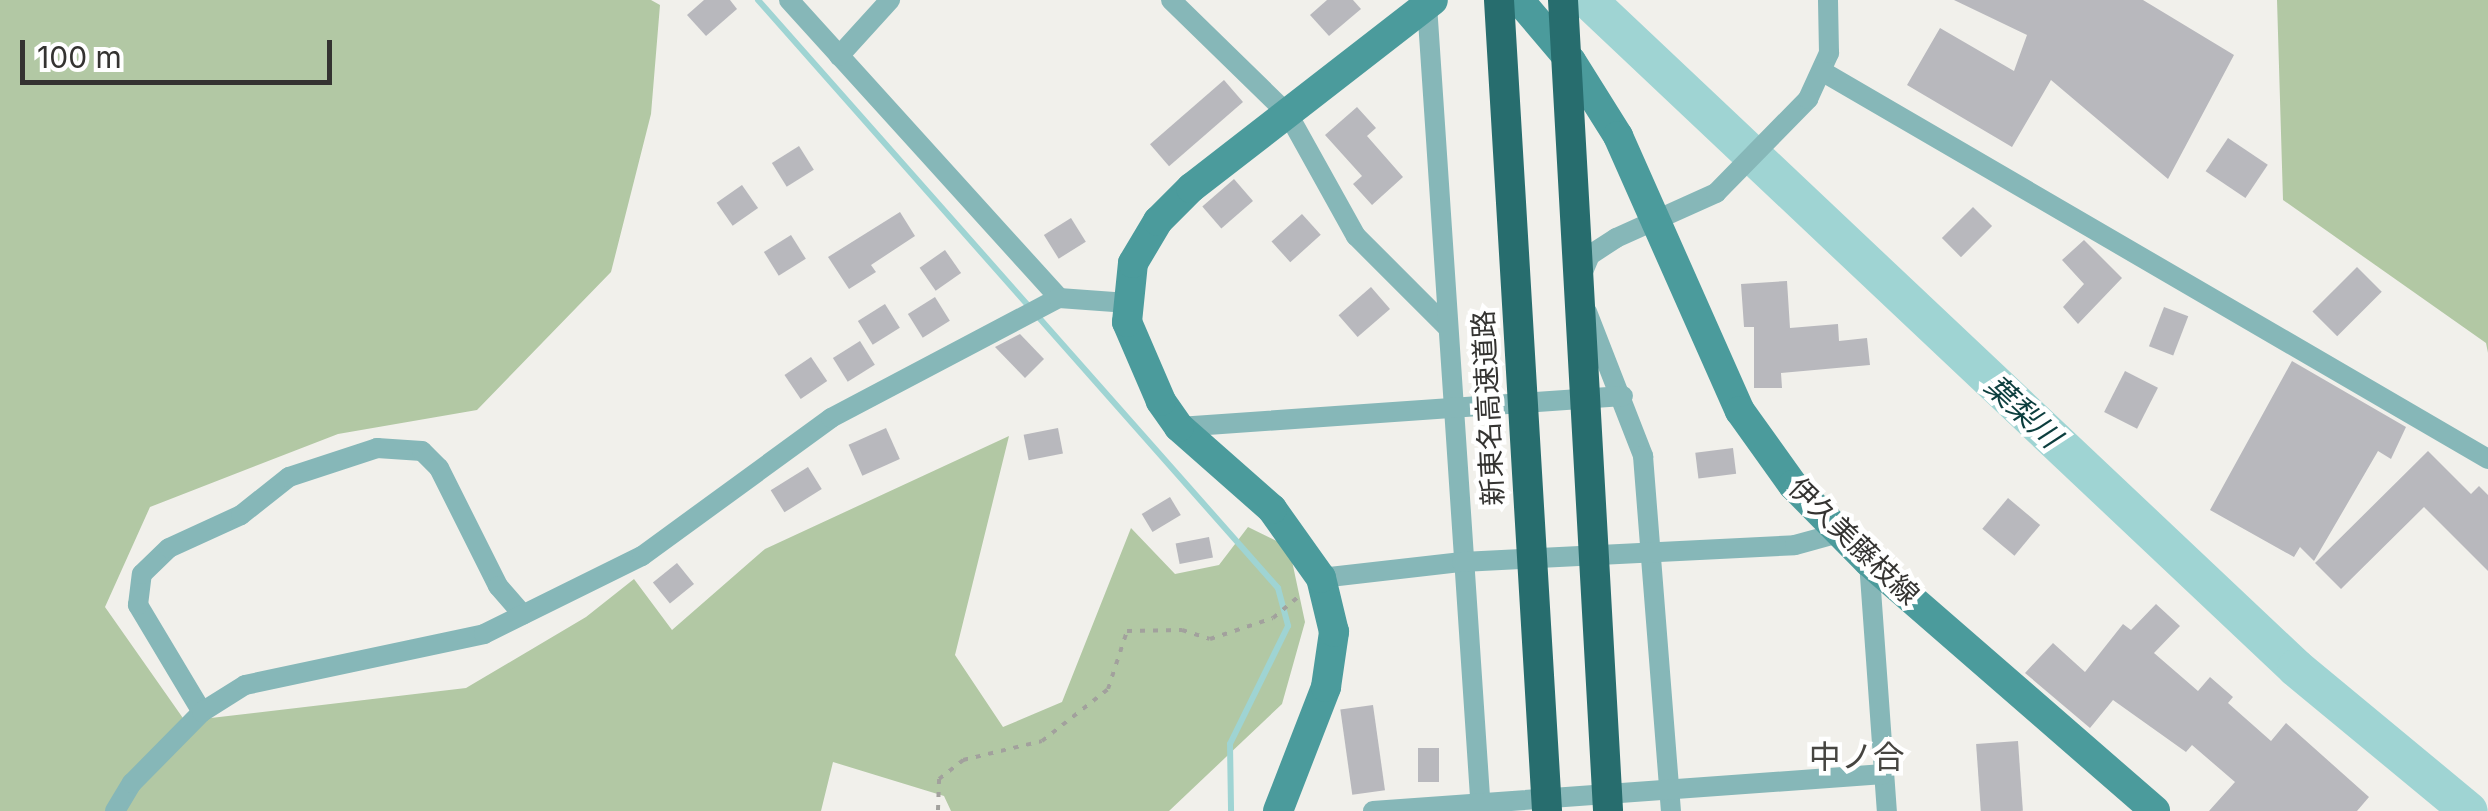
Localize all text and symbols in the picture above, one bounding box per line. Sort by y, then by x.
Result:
scale bar [25,20,338,82]
text: 100 m [37,39,122,75]
street label: 新東名高速道路 [1466,309,1510,507]
water label: 葉梨川 [1978,367,2068,455]
street label: 伊久美藤枝線 [1782,471,1926,611]
district label: 中ノ合 [1809,738,1905,776]

